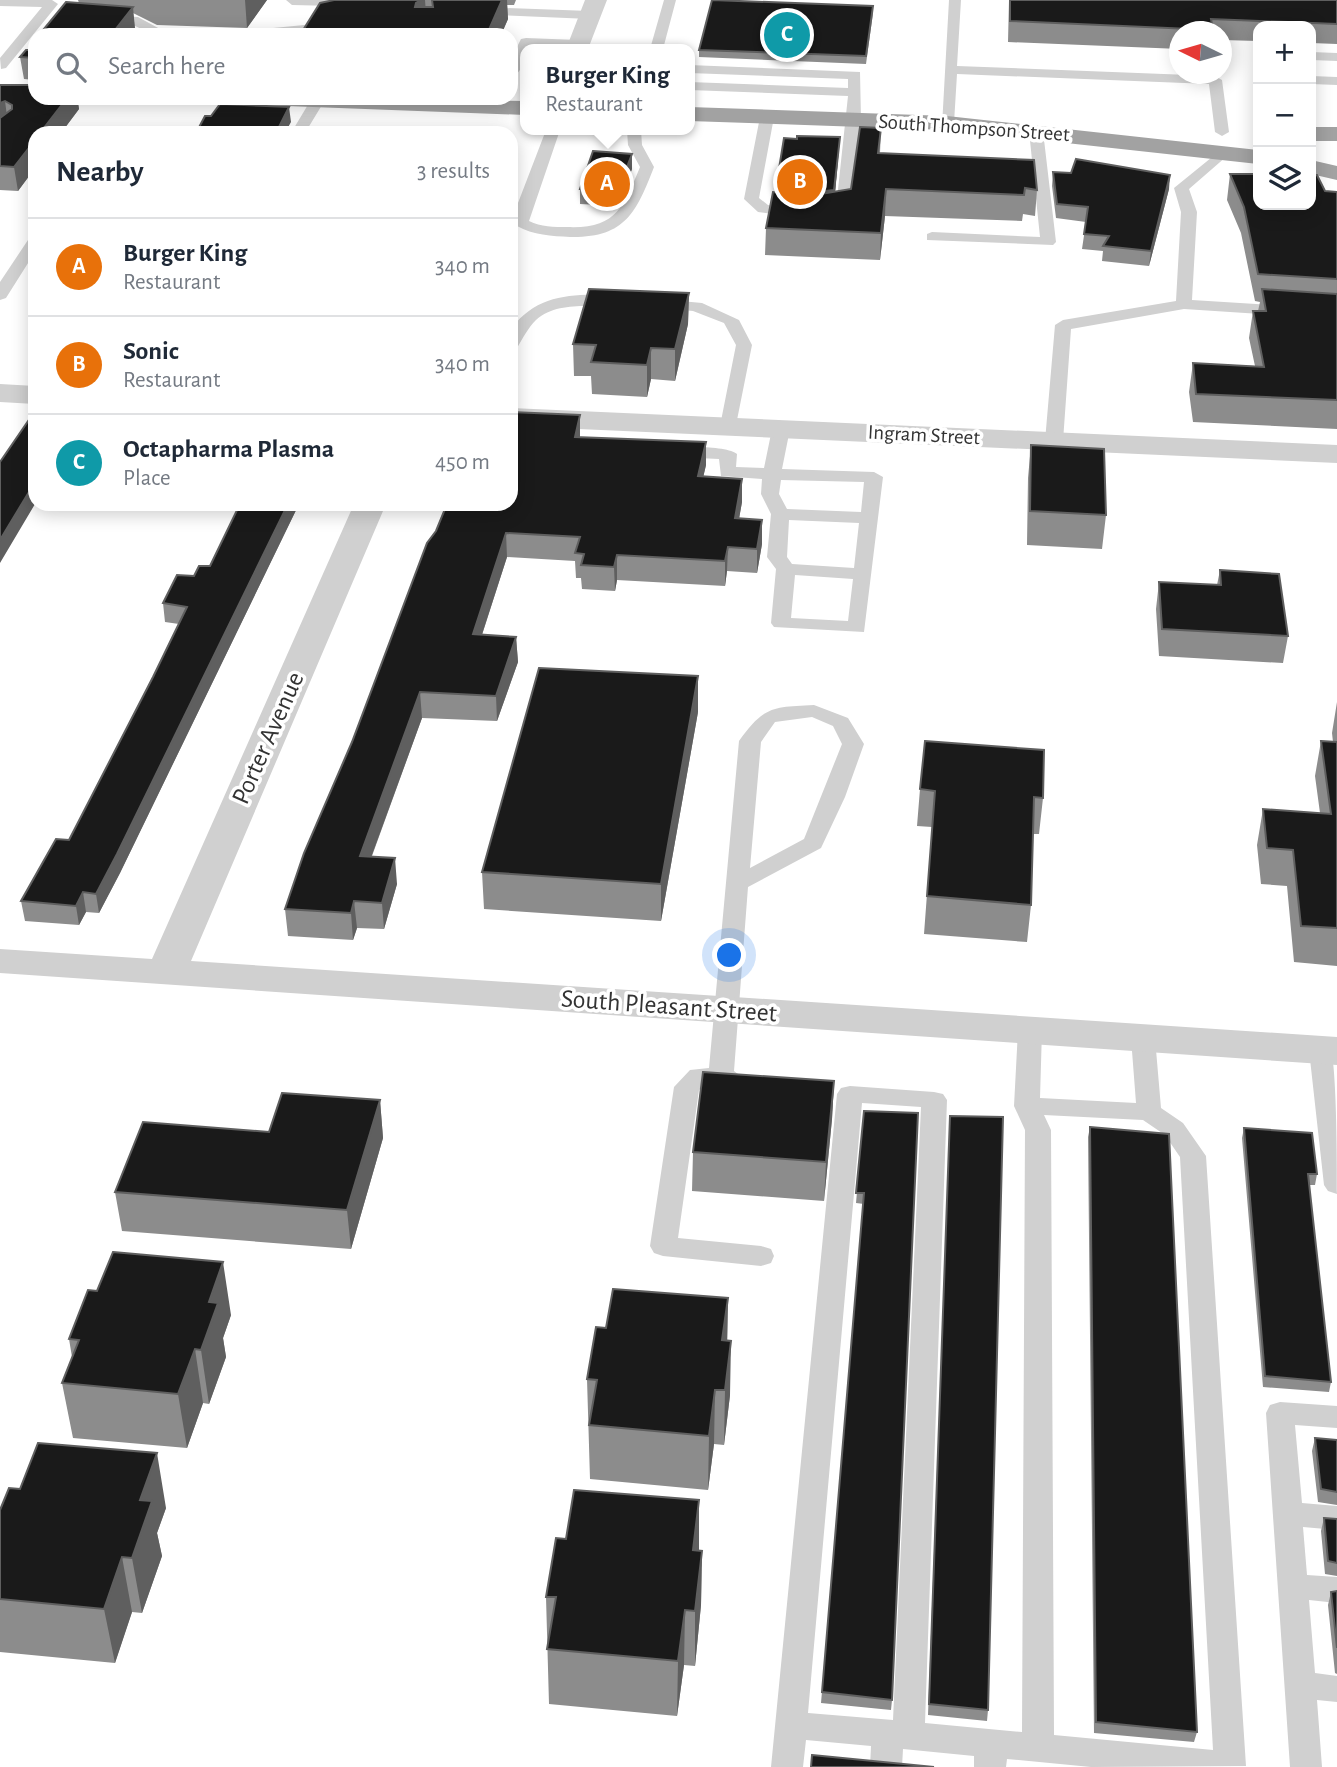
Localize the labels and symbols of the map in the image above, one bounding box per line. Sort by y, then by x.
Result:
pin: C [764,9,810,61]
north arrow [1169,21,1232,84]
street label: South Thompson Street [878,111,1071,145]
pin: B [777,156,823,208]
pin: A [584,158,630,210]
street label: Ingram Street [867,422,981,448]
street label: Porter Avenue [227,668,309,808]
your location [712,938,746,972]
street label: South Pleasant Street [560,985,778,1027]

